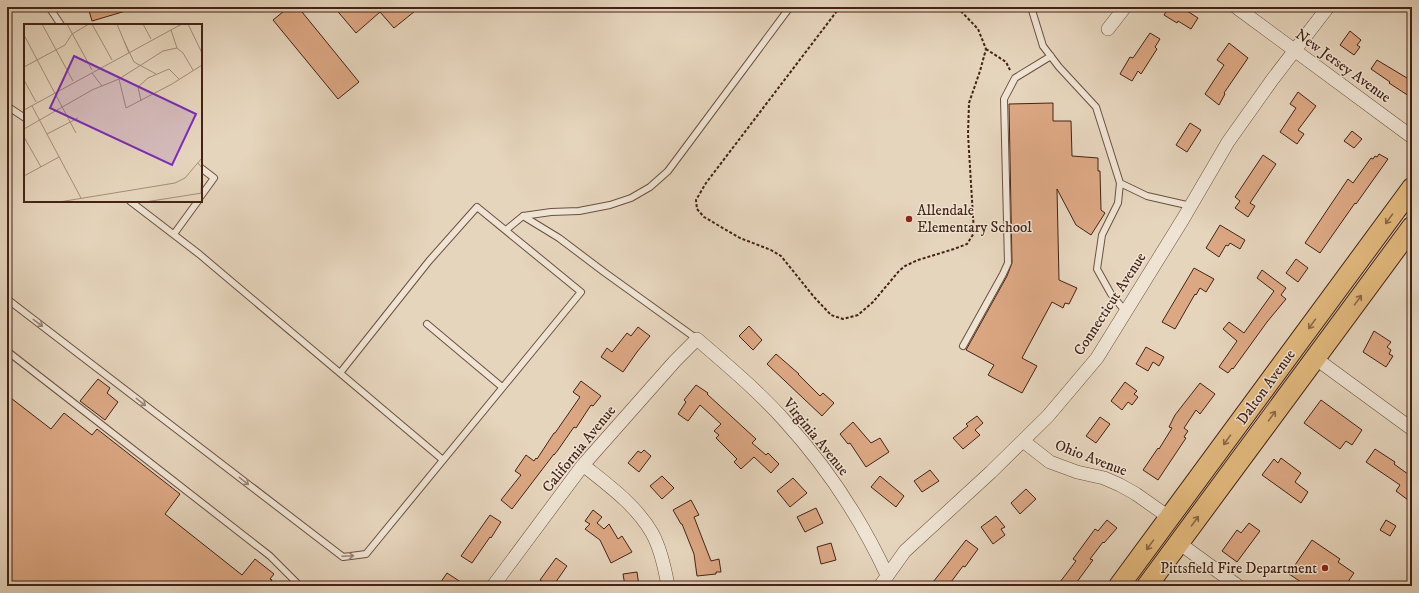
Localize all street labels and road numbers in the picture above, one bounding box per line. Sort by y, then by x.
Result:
street label: New Jersey Avenue [1292,25,1394,107]
street label: Connecticut Avenue [1070,249,1150,359]
street label: Dalton Avenue [1232,346,1300,428]
street label: Virginia Avenue [778,394,853,480]
street label: California Avenue [538,402,620,496]
street label: Ohio Avenue [1052,436,1130,480]

